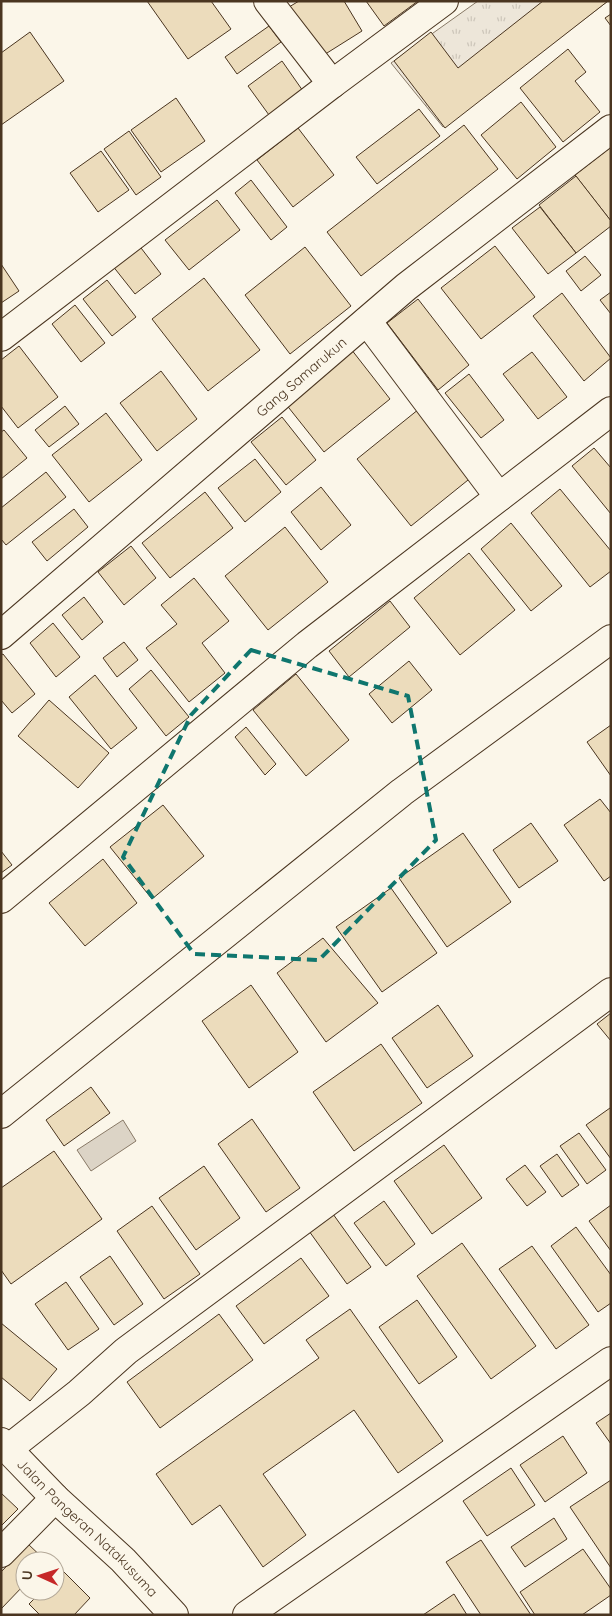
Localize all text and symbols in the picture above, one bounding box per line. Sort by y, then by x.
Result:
street label: Gang Samarukun [252,333,350,421]
street label: Jalan Pangeran Natakusuma [13,1455,162,1601]
north arrow [15,1551,65,1601]
text: U [18,1570,36,1581]

